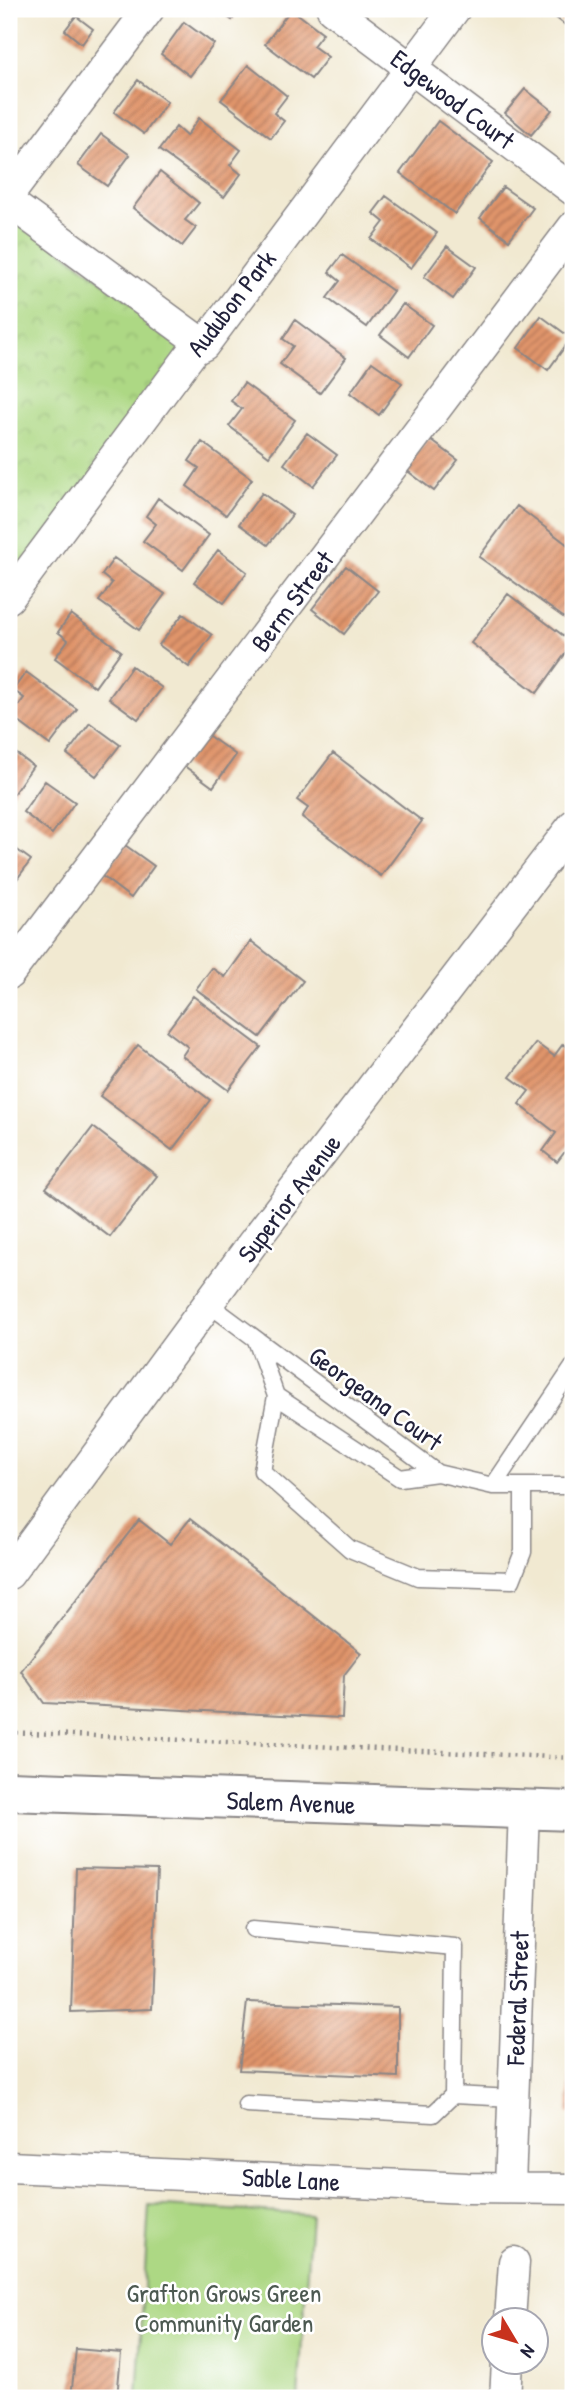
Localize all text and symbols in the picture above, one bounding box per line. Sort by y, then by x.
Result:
street label: Edgewood Court [384,41,523,158]
street label: Audubon Park [178,242,284,363]
street label: Berm Street [243,543,342,659]
street label: Superior Avenue [229,1127,349,1269]
street label: Georgeana Court [302,1338,451,1459]
street label: Salem Avenue [226,1782,356,1822]
street label: Federal Street [497,1929,537,2067]
street label: Sable Lane [241,2159,341,2199]
park label: Grafton Grows Green Community Garden [126,2275,322,2340]
north arrow [480,2306,550,2376]
text: N [515,2339,542,2363]

